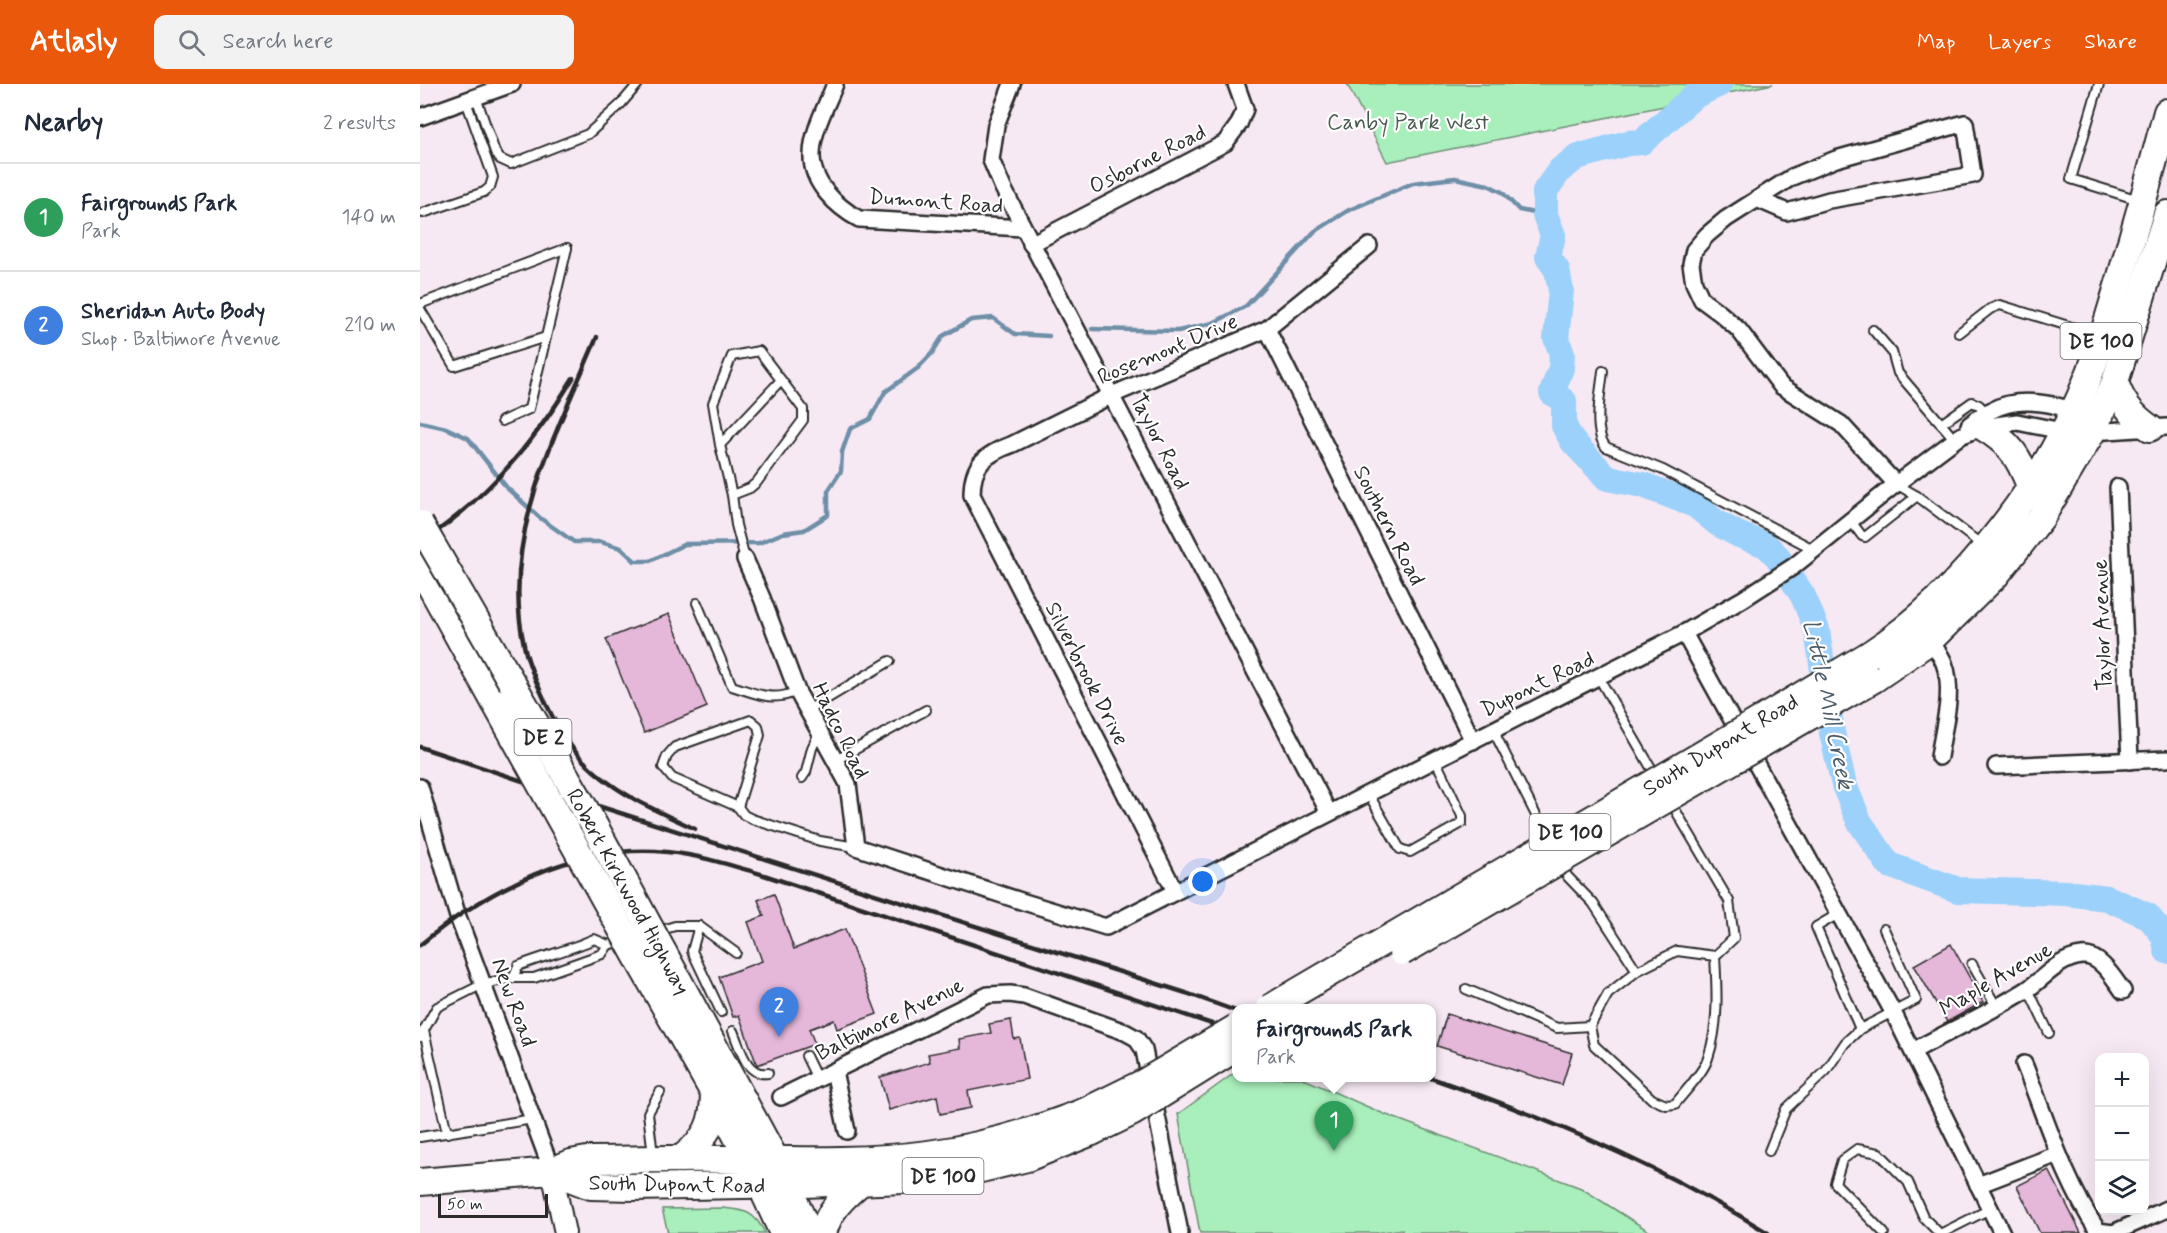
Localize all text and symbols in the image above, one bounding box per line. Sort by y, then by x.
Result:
search box [154,15,574,69]
text: Atlasly [30,24,118,61]
icon: search [175,26,208,59]
text: Search here [223,28,333,56]
text: Map [1917,28,1955,56]
text: Layers [1988,28,2051,56]
text: Share [2084,28,2137,56]
text: Nearby [24,106,103,140]
park label: Canby Park West [1327,109,1489,137]
text: 2 results [323,110,396,137]
street label: Osborne Road [1085,118,1211,201]
street label: Dumont Road [868,183,1004,221]
text: Fairgrounds Park [81,190,237,218]
text: 1 [39,204,48,231]
text: 140 m [342,204,396,231]
text: Park [81,218,121,245]
text: Sheridan Auto Body [81,298,265,326]
street label: Rosemont Drive [1093,308,1242,392]
text: 2 [39,312,48,339]
text: 210 m [344,312,396,339]
road number: DE 100 [2060,323,2142,359]
text: Shop · Baltimore Avenue [81,326,280,353]
street label: Taylor Road [1123,389,1195,495]
street label: Southern Road [1346,461,1430,591]
street label: Taylor Avenue [2087,559,2119,691]
street label: Silverbrook Drive [1038,597,1134,750]
water label: Little Mill Creek [1794,617,1861,794]
street label: Dupont Road [1476,645,1599,724]
street label: Hadco Road [805,678,876,784]
street label: South Dupont Road [1638,688,1804,803]
road number: DE 2 [514,719,572,755]
street label: Robert Kirkwood Highway [556,784,696,1001]
road number: DE 100 [1530,814,1610,850]
your location [1188,867,1217,896]
street label: Maple Avenue [1934,936,2058,1023]
street label: New Road [484,954,542,1051]
street label: Baltimore Avenue [811,972,969,1068]
pin: 2 [760,988,798,1037]
popup [1232,1004,1436,1082]
text: Fairgrounds Park [1256,1016,1412,1044]
text: Park [1256,1044,1296,1071]
map controls [2095,1053,2149,1215]
button: + [2095,1053,2149,1107]
pin: 1 [1314,1102,1354,1151]
button: − [2095,1107,2149,1161]
road number: DE 100 [902,1158,984,1194]
button: layers [2095,1161,2149,1215]
street label: South Dupont Road [588,1169,766,1201]
scale bar [438,1191,548,1218]
text: 50 m [447,1194,483,1215]

